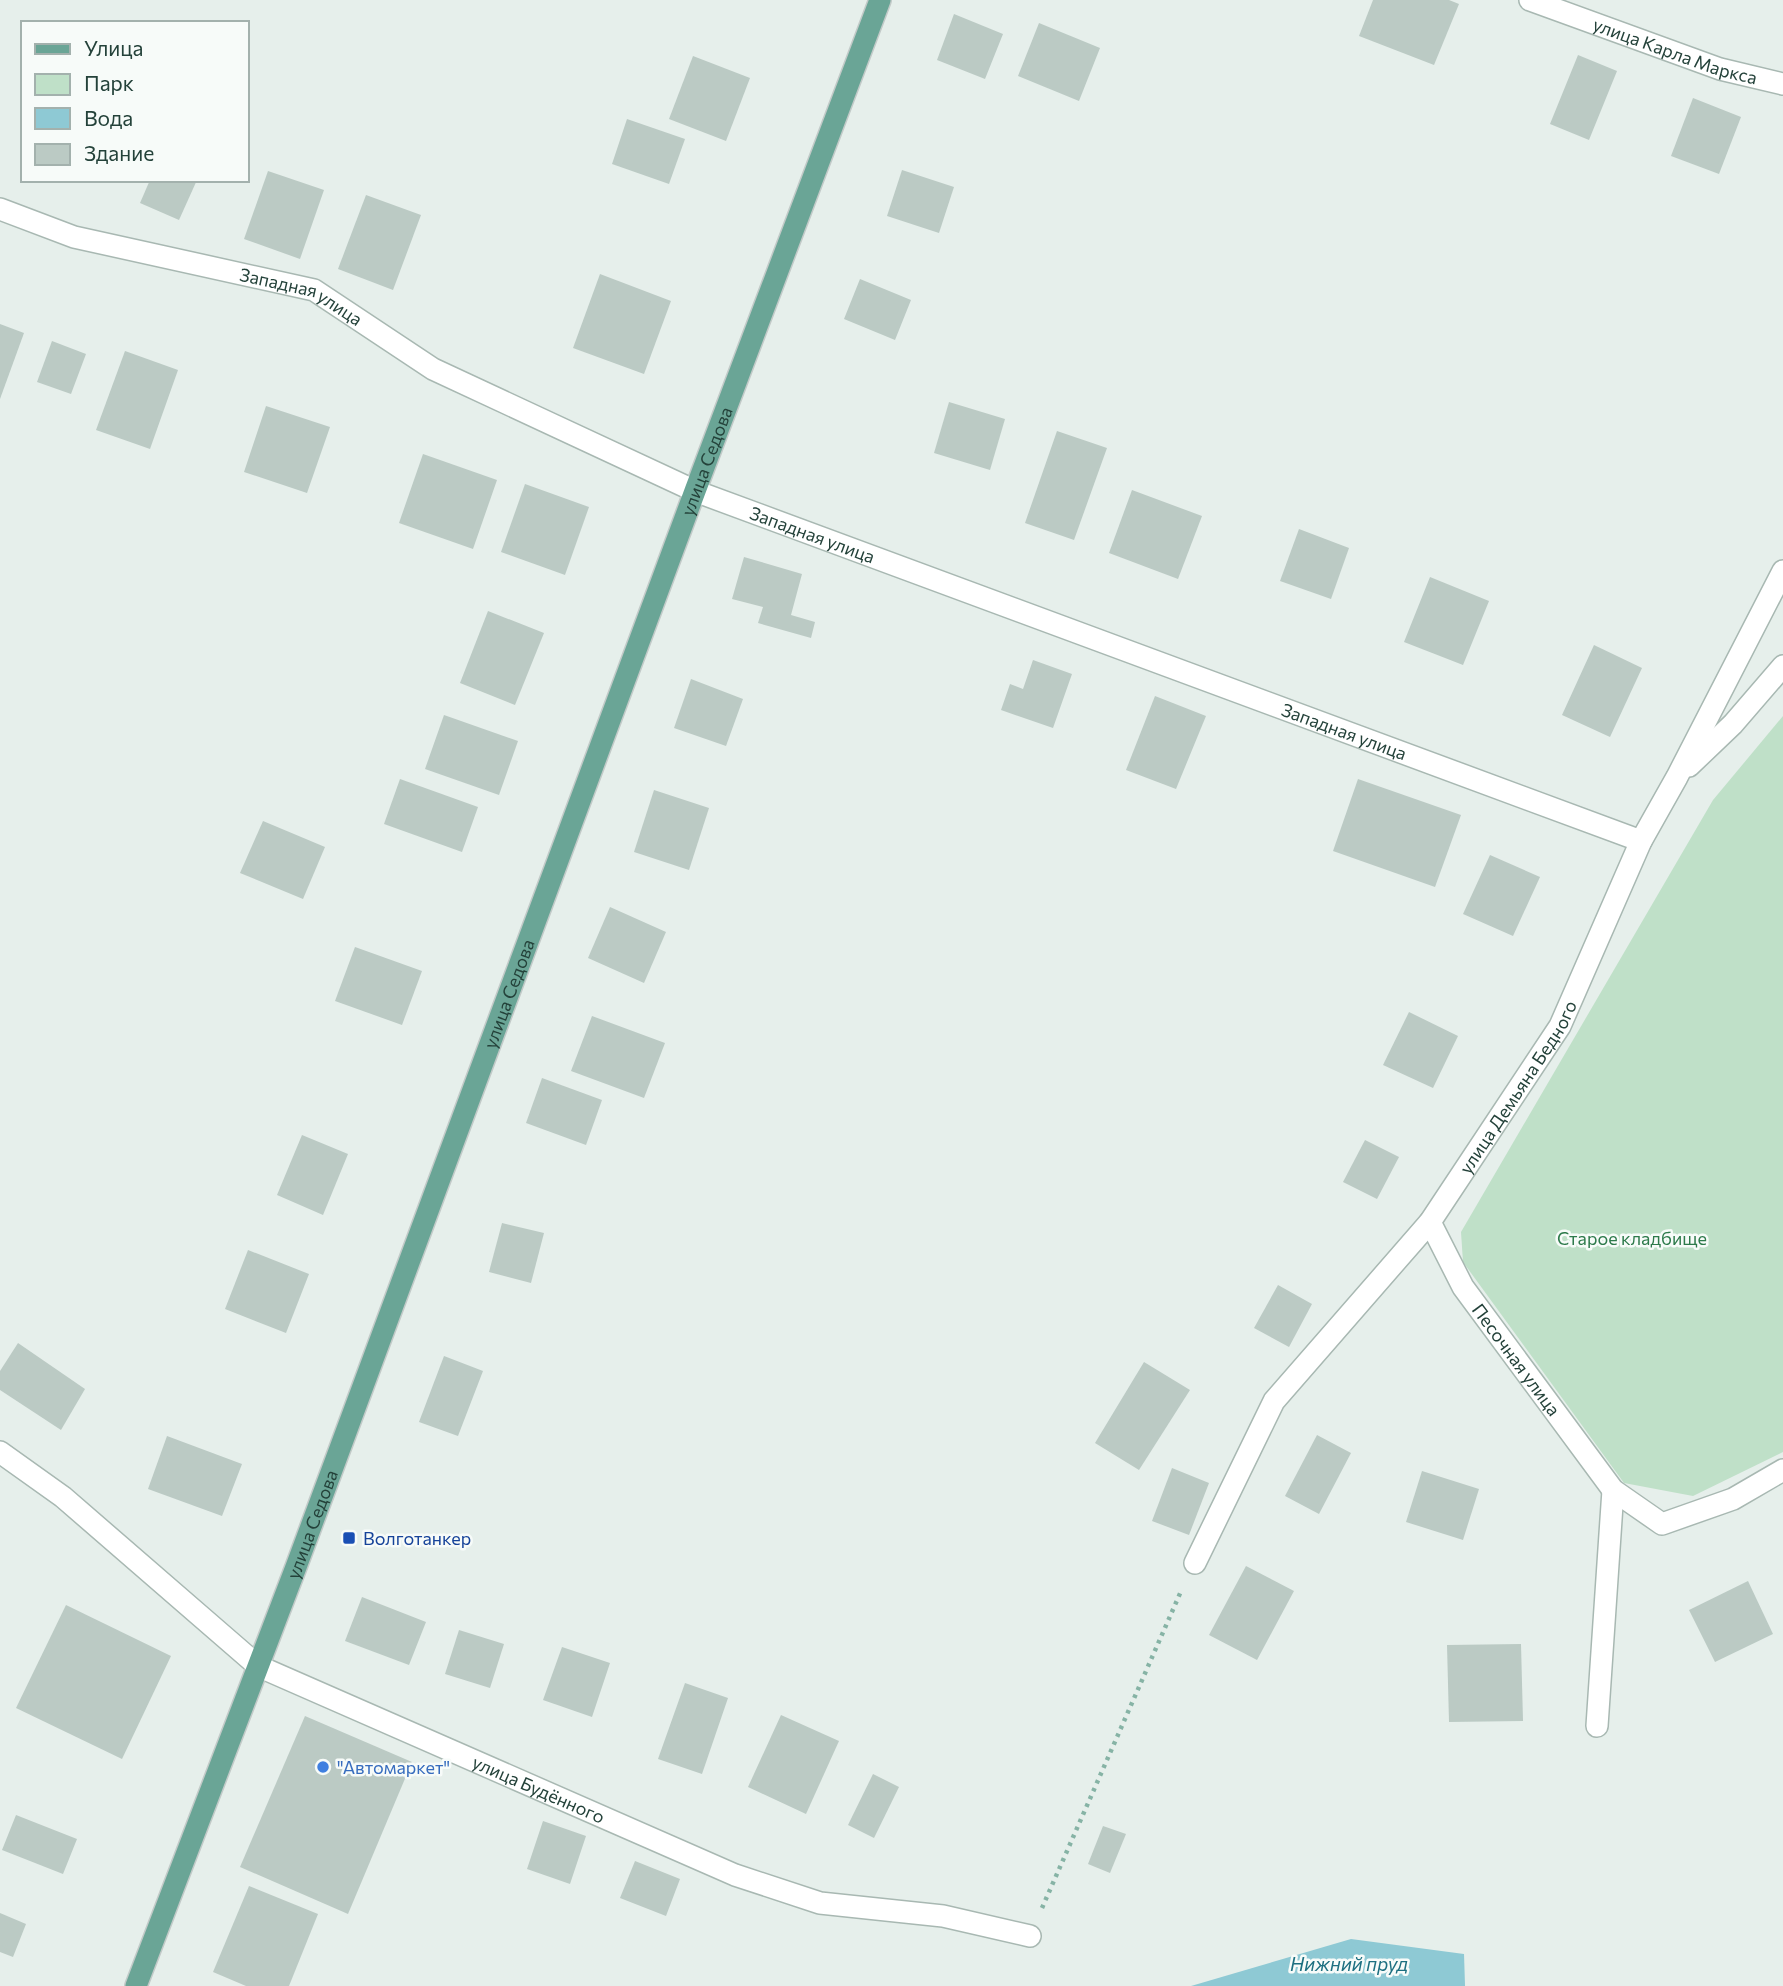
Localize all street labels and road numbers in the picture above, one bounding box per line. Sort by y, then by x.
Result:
street label: улица Карла Маркса [1590,13,1760,89]
street label: Западная улица [238,263,367,330]
street label: улица Седова [676,404,737,519]
street label: Западная улица [747,501,878,568]
street label: Западная улица [1279,698,1410,764]
street label: улица Седова [478,936,539,1051]
street label: улица Демьяна Бедного [1454,997,1581,1178]
street label: Песочная улица [1468,1299,1565,1420]
street label: улица Седова [281,1467,342,1582]
street label: улица Будённого [469,1750,608,1828]

